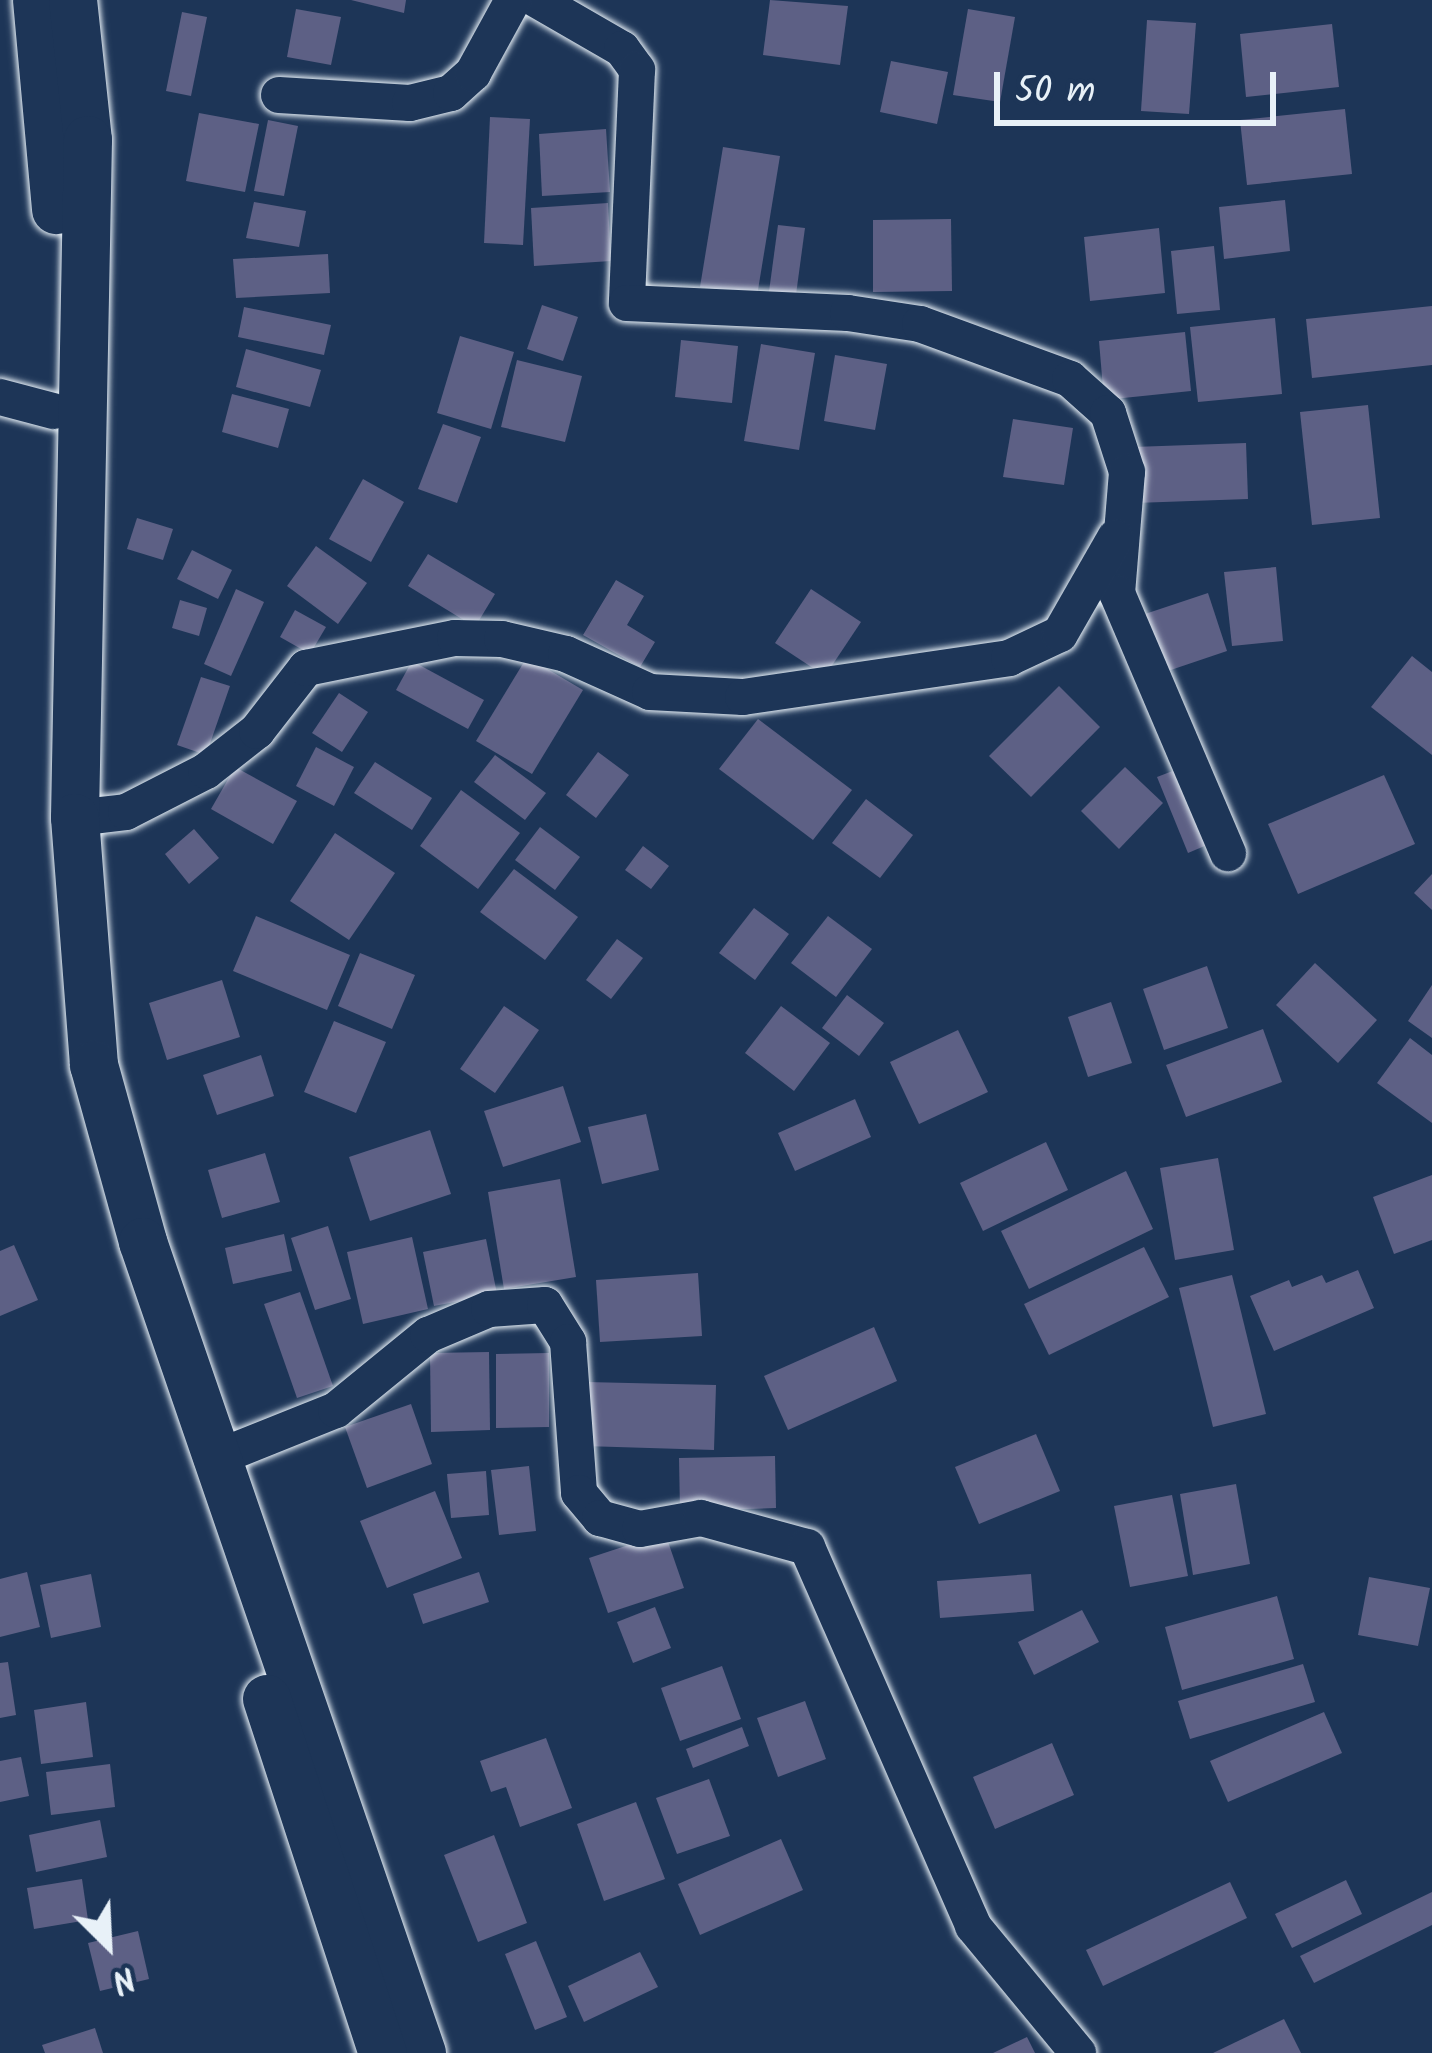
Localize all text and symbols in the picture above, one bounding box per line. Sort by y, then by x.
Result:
scale bar [1000,48,1282,122]
text: 50 m [1015,64,1095,121]
north arrow [48,1885,168,2005]
text: N [103,1950,143,2007]

